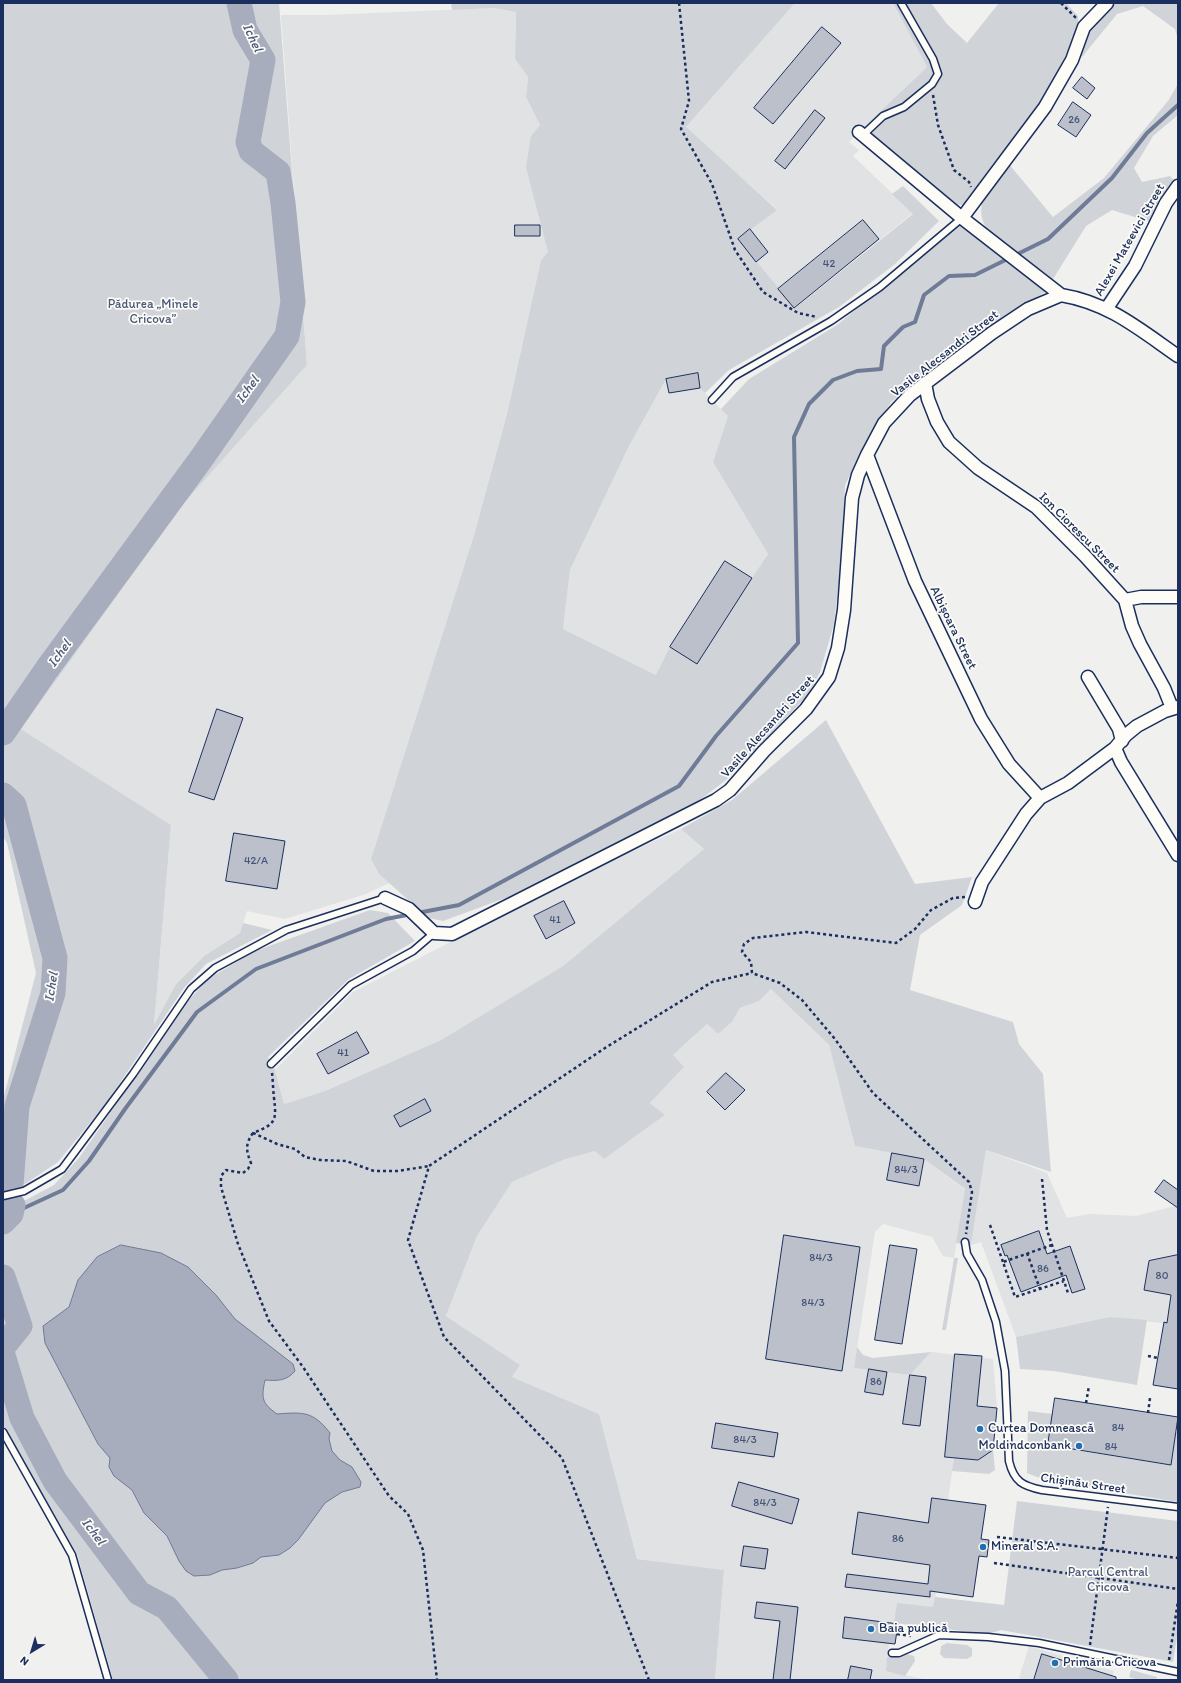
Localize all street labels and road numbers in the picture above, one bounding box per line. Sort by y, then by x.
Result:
street label: Alexei Mateevici Street [1091,181,1169,299]
street label: Vasile Alecsandri Street [888,307,1002,401]
street label: Ion Ciorescu Street [1035,489,1123,577]
street label: Albișoara Street [926,584,980,672]
street label: Vasile Alecsandri Street [718,673,818,781]
street label: Chișinău Street [1039,1470,1127,1498]

